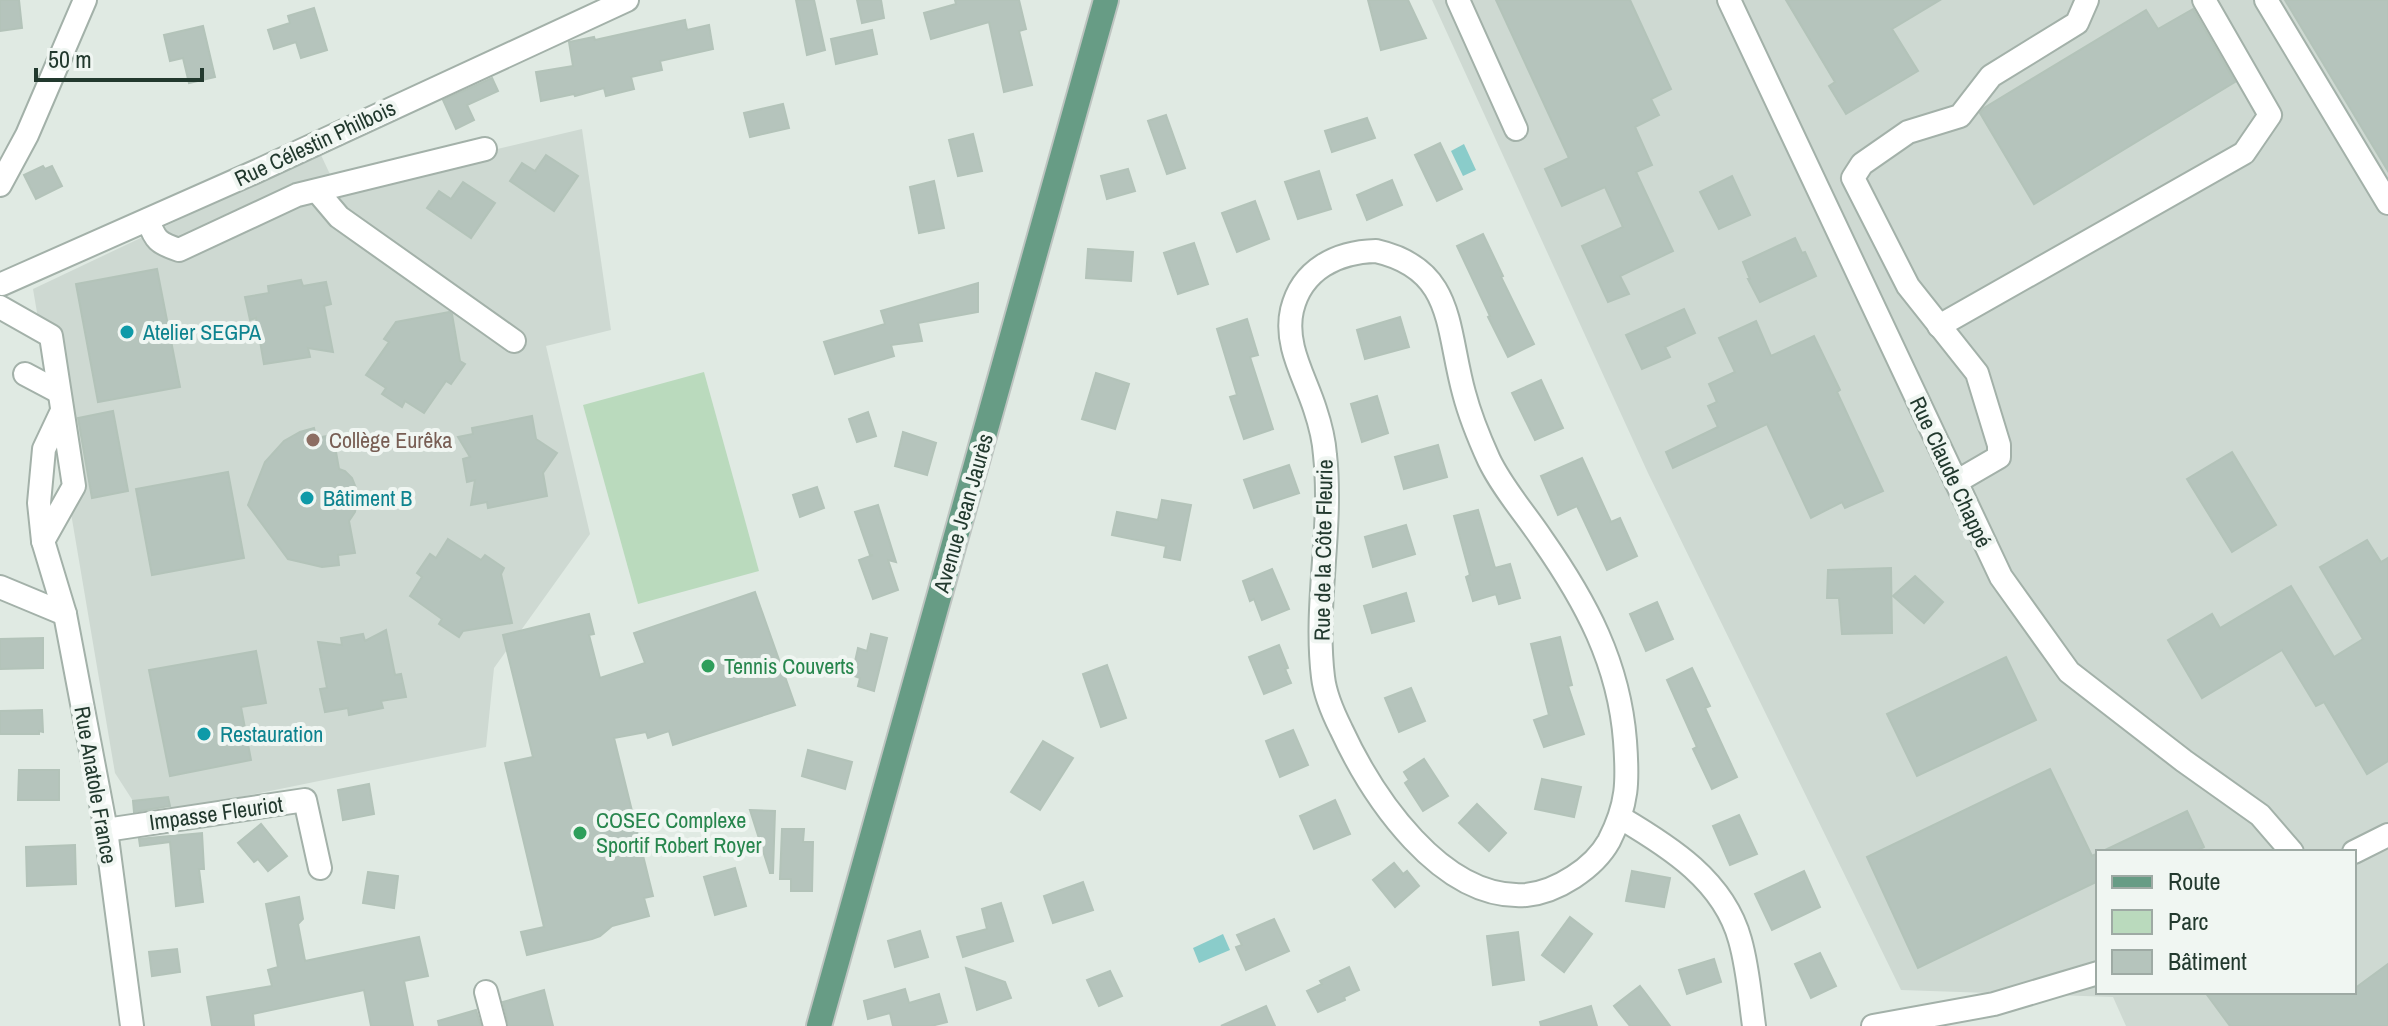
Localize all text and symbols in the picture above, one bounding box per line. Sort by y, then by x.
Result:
scale bar [36,32,202,82]
text: 50 m [48,43,92,75]
street label: Rue Célestin Philbois [230,93,400,193]
place label: Atelier SEGPA [142,317,262,347]
marker: Atelier SEGPA [118,323,136,341]
street label: Rue Claude Chappé [1903,392,1999,552]
place label: Collège Eurêka [329,425,452,455]
street label: Avenue Jean Jaurès [926,430,1000,597]
marker: Collège Eurêka [304,431,322,449]
street label: Rue de la Côte Fleurie [1306,459,1340,641]
place label: Bâtiment B [323,483,412,513]
marker: Bâtiment B [298,489,316,507]
place label: Tennis Couverts [724,651,854,681]
marker: Tennis Couverts [699,657,717,675]
street label: Rue Anatole France [67,704,125,866]
place label: Restauration [220,719,323,749]
marker: Restauration [195,725,213,743]
street label: Impasse Fleuriot [147,789,285,837]
place label: COSEC Complexe Sportif Robert Royer [596,805,761,860]
marker: COSEC Complexe Sportif Robert Royer [571,824,589,842]
legend [2096,850,2356,994]
text: Route [2168,865,2221,897]
text: Parc [2168,905,2209,937]
text: Bâtiment [2168,945,2247,977]

